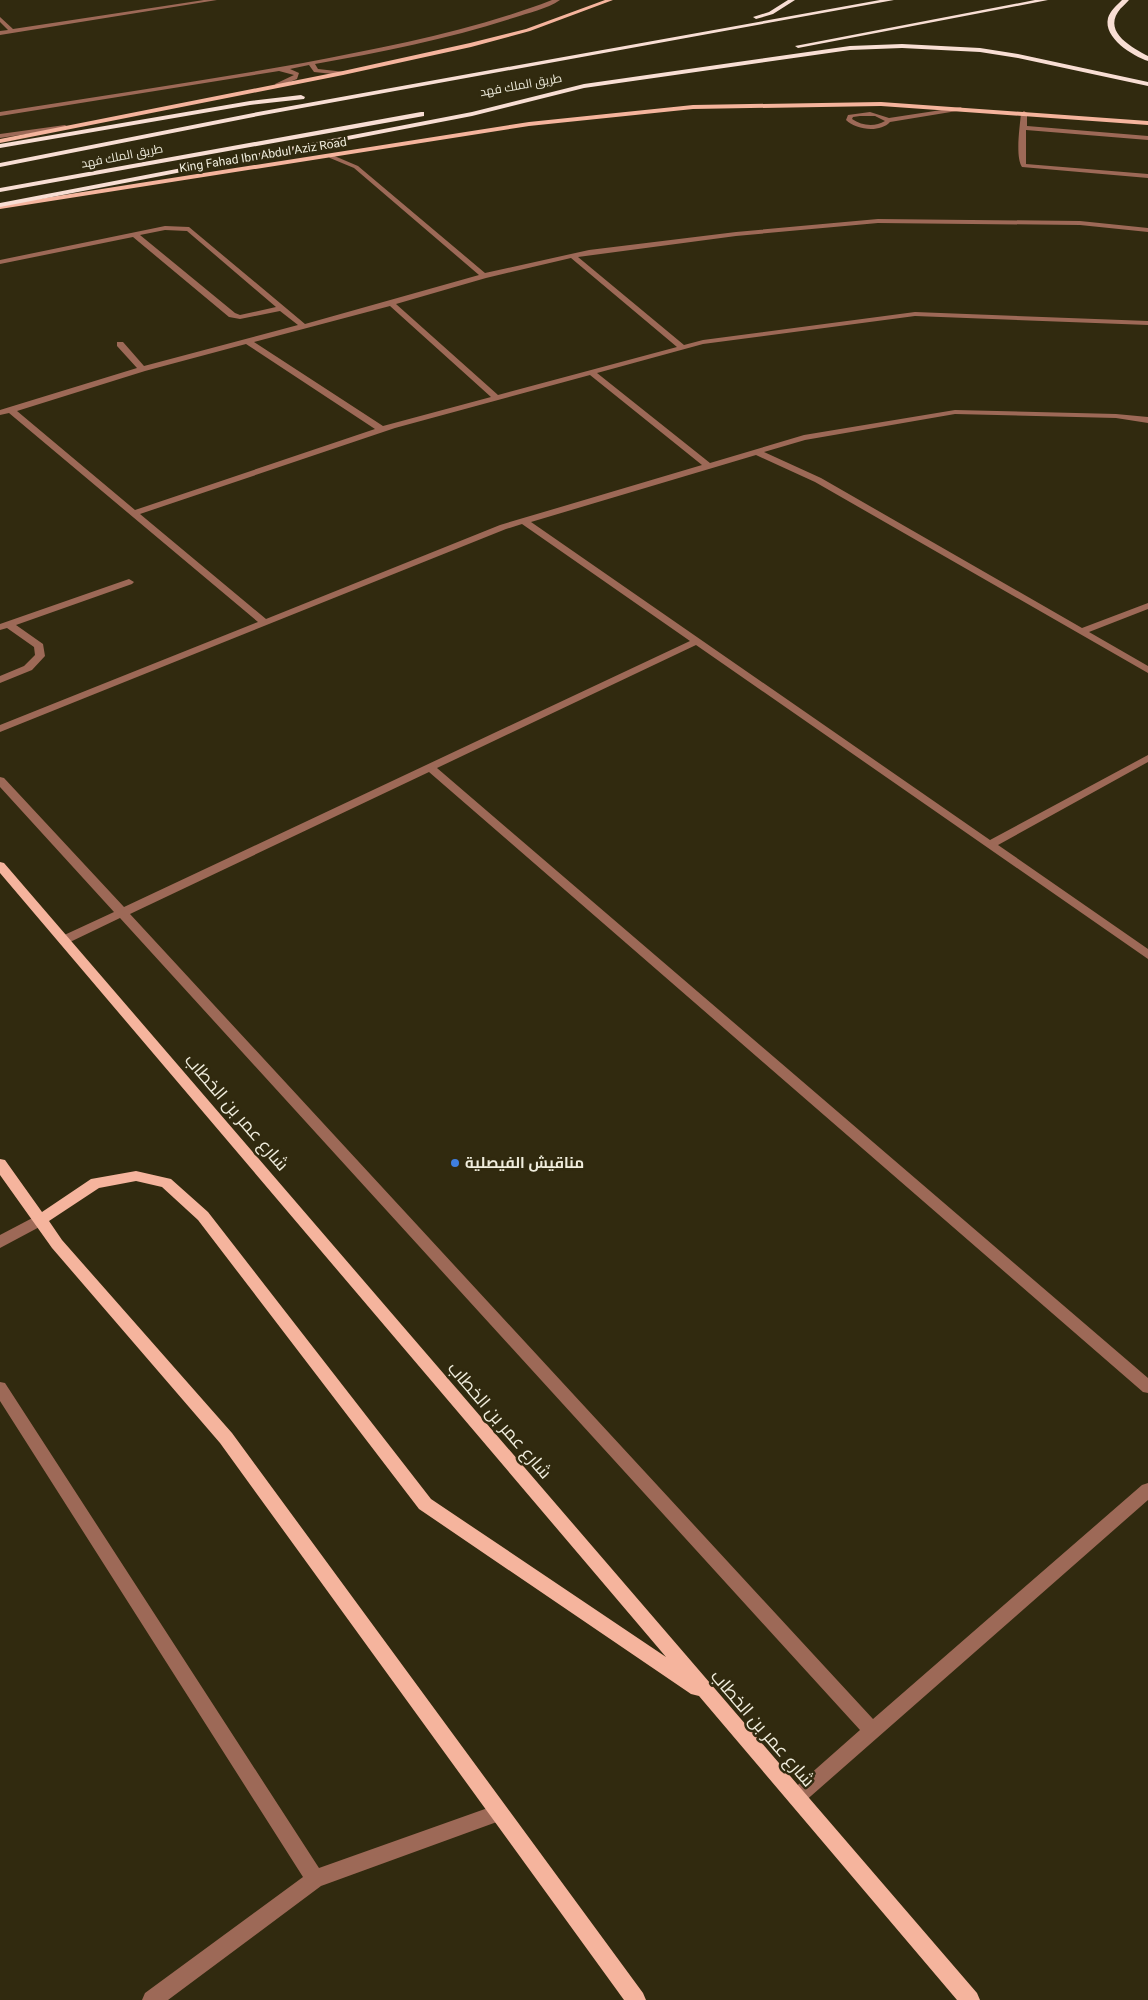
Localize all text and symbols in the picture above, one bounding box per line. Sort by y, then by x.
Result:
street label: طريق الملك فهد [479,71,563,99]
street label: King Fahad Ibn Abdul Aziz Road [178,135,348,175]
street label: طريق الملك فهد [80,141,164,171]
street label: شارع عمر بن الخطاب [179,1049,293,1176]
place label: مناقيش الفيصلية [465,1154,584,1172]
marker: مناقيش الفيصلية [449,1157,461,1169]
street label: شارع عمر بن الخطاب [442,1357,556,1484]
street label: شارع عمر بن الخطاب [705,1665,819,1792]

